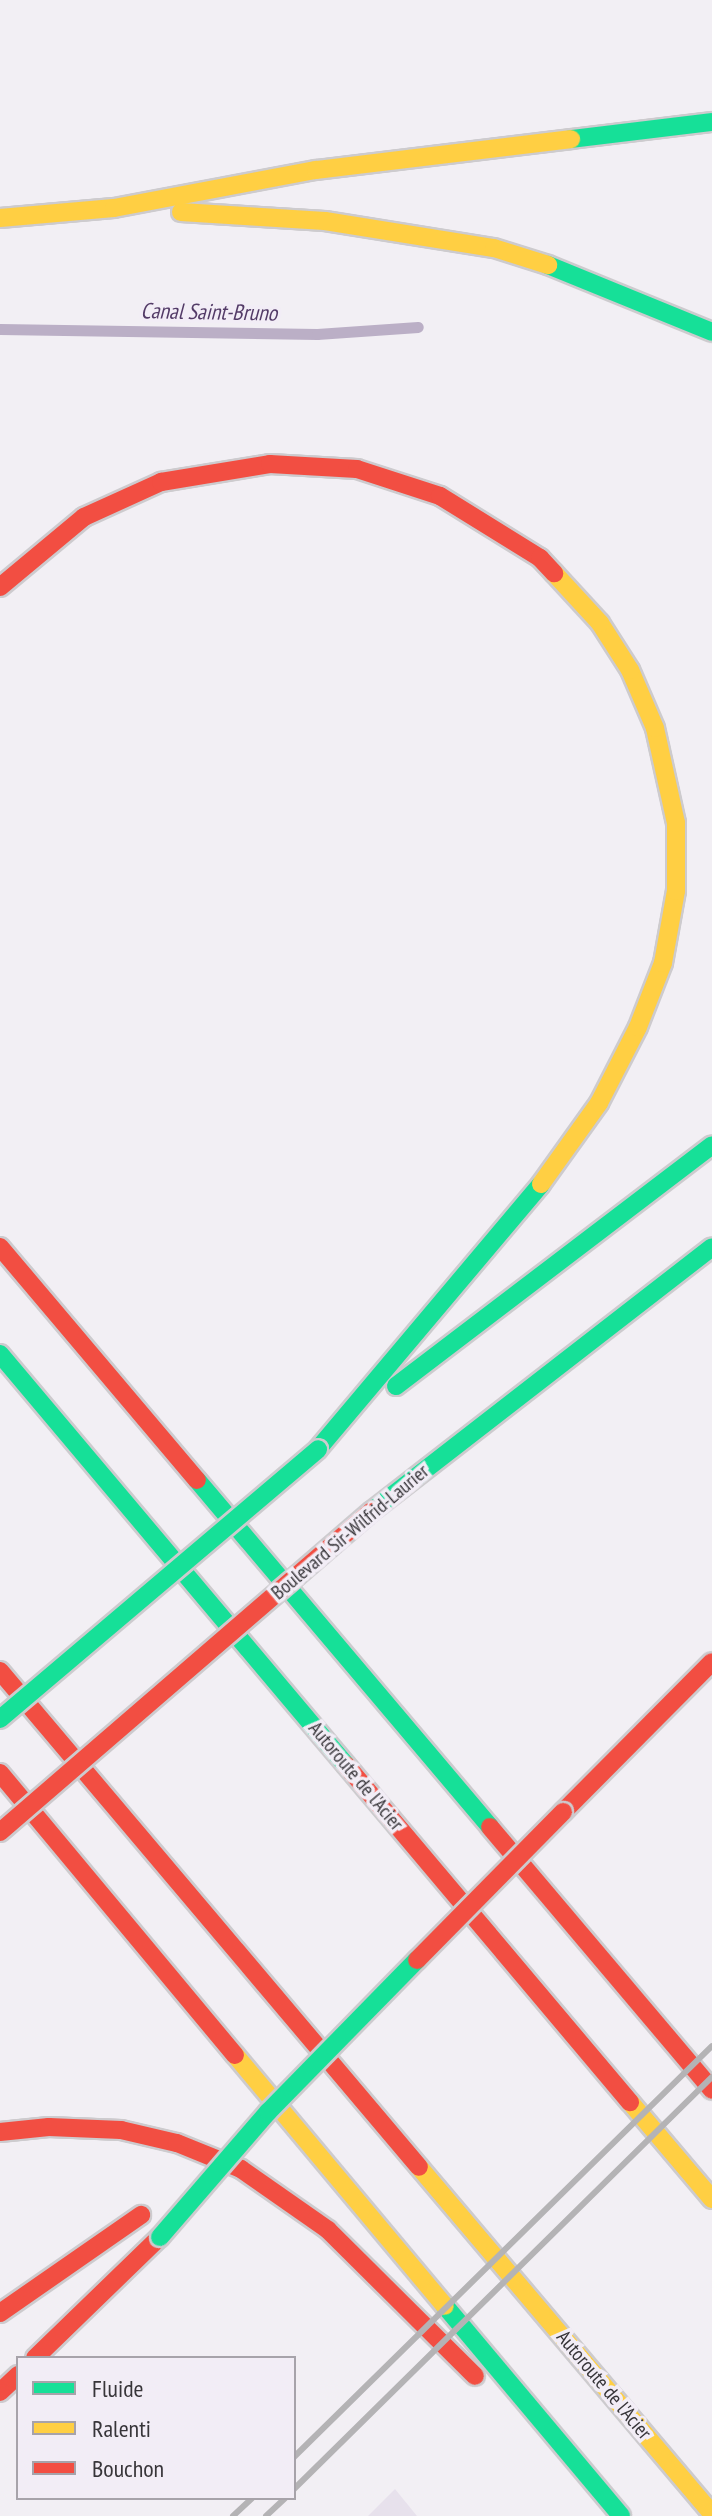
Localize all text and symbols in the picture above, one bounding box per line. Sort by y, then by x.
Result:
water label: Canal Saint-Bruno [141,298,277,326]
street label: Boulevard Sir-Wilfrid-Laurier [267,1459,433,1605]
street label: Autoroute de l'Acier [304,1717,408,1835]
street label: Autoroute de l'Acier [552,2326,656,2444]
legend [16,2356,296,2500]
text: Fluide [92,2373,143,2404]
text: Ralenti [92,2413,151,2444]
text: Bouchon [92,2453,164,2484]

